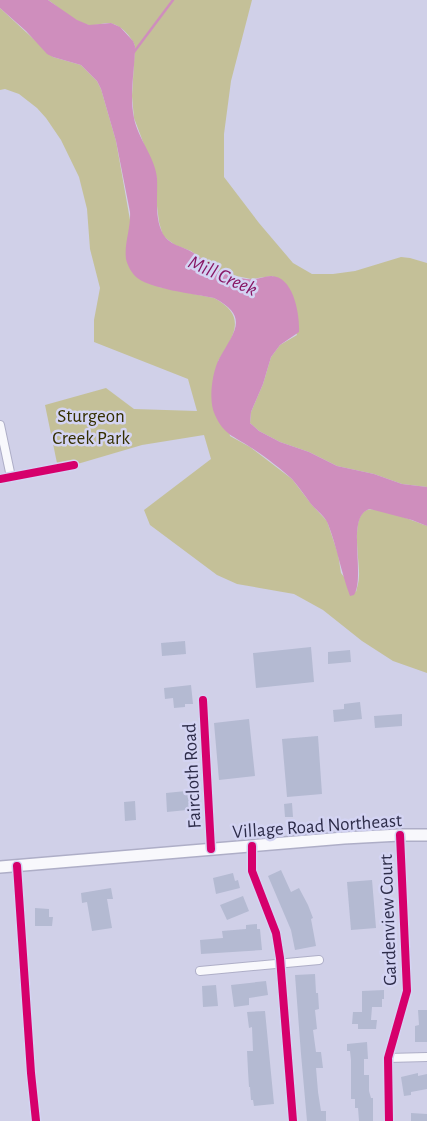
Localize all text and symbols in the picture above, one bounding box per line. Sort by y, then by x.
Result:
water label: Mill Creek [185,252,260,300]
park label: Sturgeon Creek Park [52,407,130,448]
street label: Faircloth Road [180,723,205,829]
street label: Village Road Northeast [232,811,403,842]
street label: Gardenview Court [377,854,400,986]

